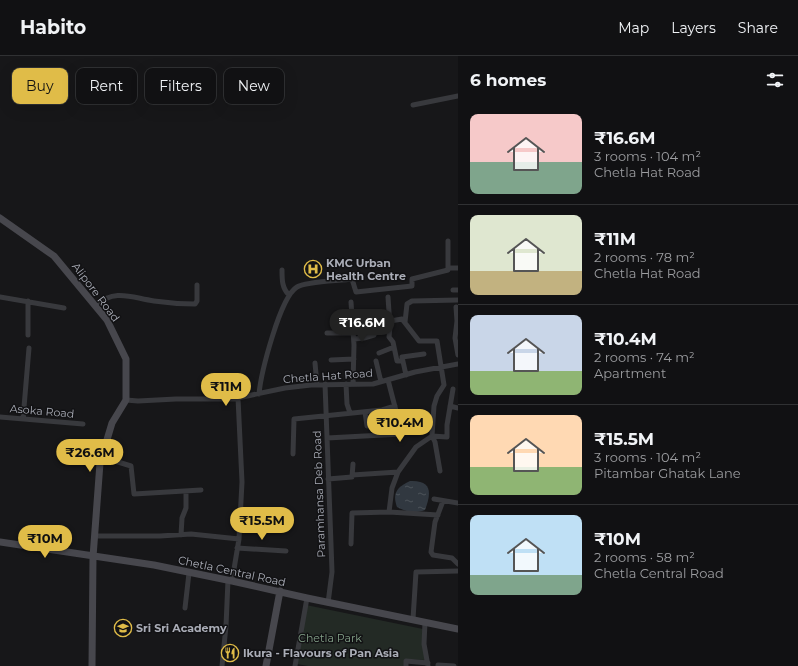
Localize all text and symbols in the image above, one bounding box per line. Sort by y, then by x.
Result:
text: Habito [20,16,86,39]
text: Map [618,19,649,37]
text: Layers [671,19,716,37]
text: Share [738,19,778,37]
chip: Buy [12,68,68,104]
chip: Rent [76,68,137,104]
chip: Filters [145,68,216,104]
chip: New [224,68,284,104]
icon: filters [764,69,786,91]
text: 6 homes [470,70,546,90]
text: ₹16.6M [594,128,655,148]
icon: home [502,130,550,178]
text: 3 rooms · 104 m² [594,148,701,164]
text: Chetla Hat Road [594,164,701,180]
text: ₹11M [594,229,636,249]
icon: home [502,231,550,279]
text: 2 rooms · 78 m² [594,249,695,265]
place label: KMC Urban Health Centre [326,256,406,283]
hospital icon: KMC Urban Health Centre [303,259,323,279]
street label: Alipore Road [69,260,123,324]
text: Chetla Hat Road [594,265,701,281]
pin: ₹16.6M [329,309,395,343]
text: ₹16.6M [339,314,385,330]
text: ₹10.4M [594,329,657,349]
icon: home [502,331,550,379]
text: 2 rooms · 74 m² [594,349,695,365]
text: Apartment [594,365,666,381]
street label: Chetla Hat Road [283,366,373,386]
pin: ₹11M [202,373,250,407]
text: ₹11M [210,378,242,394]
street label: Asoka Road [9,401,75,421]
pin: ₹10.4M [367,409,433,443]
text: ₹10.4M [376,414,424,430]
text: ₹15.5M [594,429,654,449]
street label: Paramhansa Deb Road [310,430,328,558]
icon: home [502,431,550,479]
pin: ₹26.6M [57,439,123,473]
text: ₹26.6M [65,444,115,460]
text: 3 rooms · 104 m² [594,449,701,465]
text: Pitambar Ghatak Lane [594,465,741,481]
pin: ₹15.5M [229,507,295,541]
text: ₹15.5M [239,512,285,528]
pin: ₹10M [21,525,69,559]
text: ₹10M [594,529,641,549]
text: ₹10M [27,530,63,546]
icon: home [502,531,550,579]
text: 2 rooms · 58 m² [594,549,695,565]
street label: Chetla Central Road [177,553,287,589]
text: Chetla Central Road [594,565,724,581]
school or university icon: Sri Sri Academy [113,618,133,638]
place label: Sri Sri Academy [136,621,227,635]
park label: Chetla Park [298,631,362,645]
restaurant icon: Ikura - Flavours of Pan Asia [220,643,240,663]
place label: Ikura - Flavours of Pan Asia [243,646,399,660]

